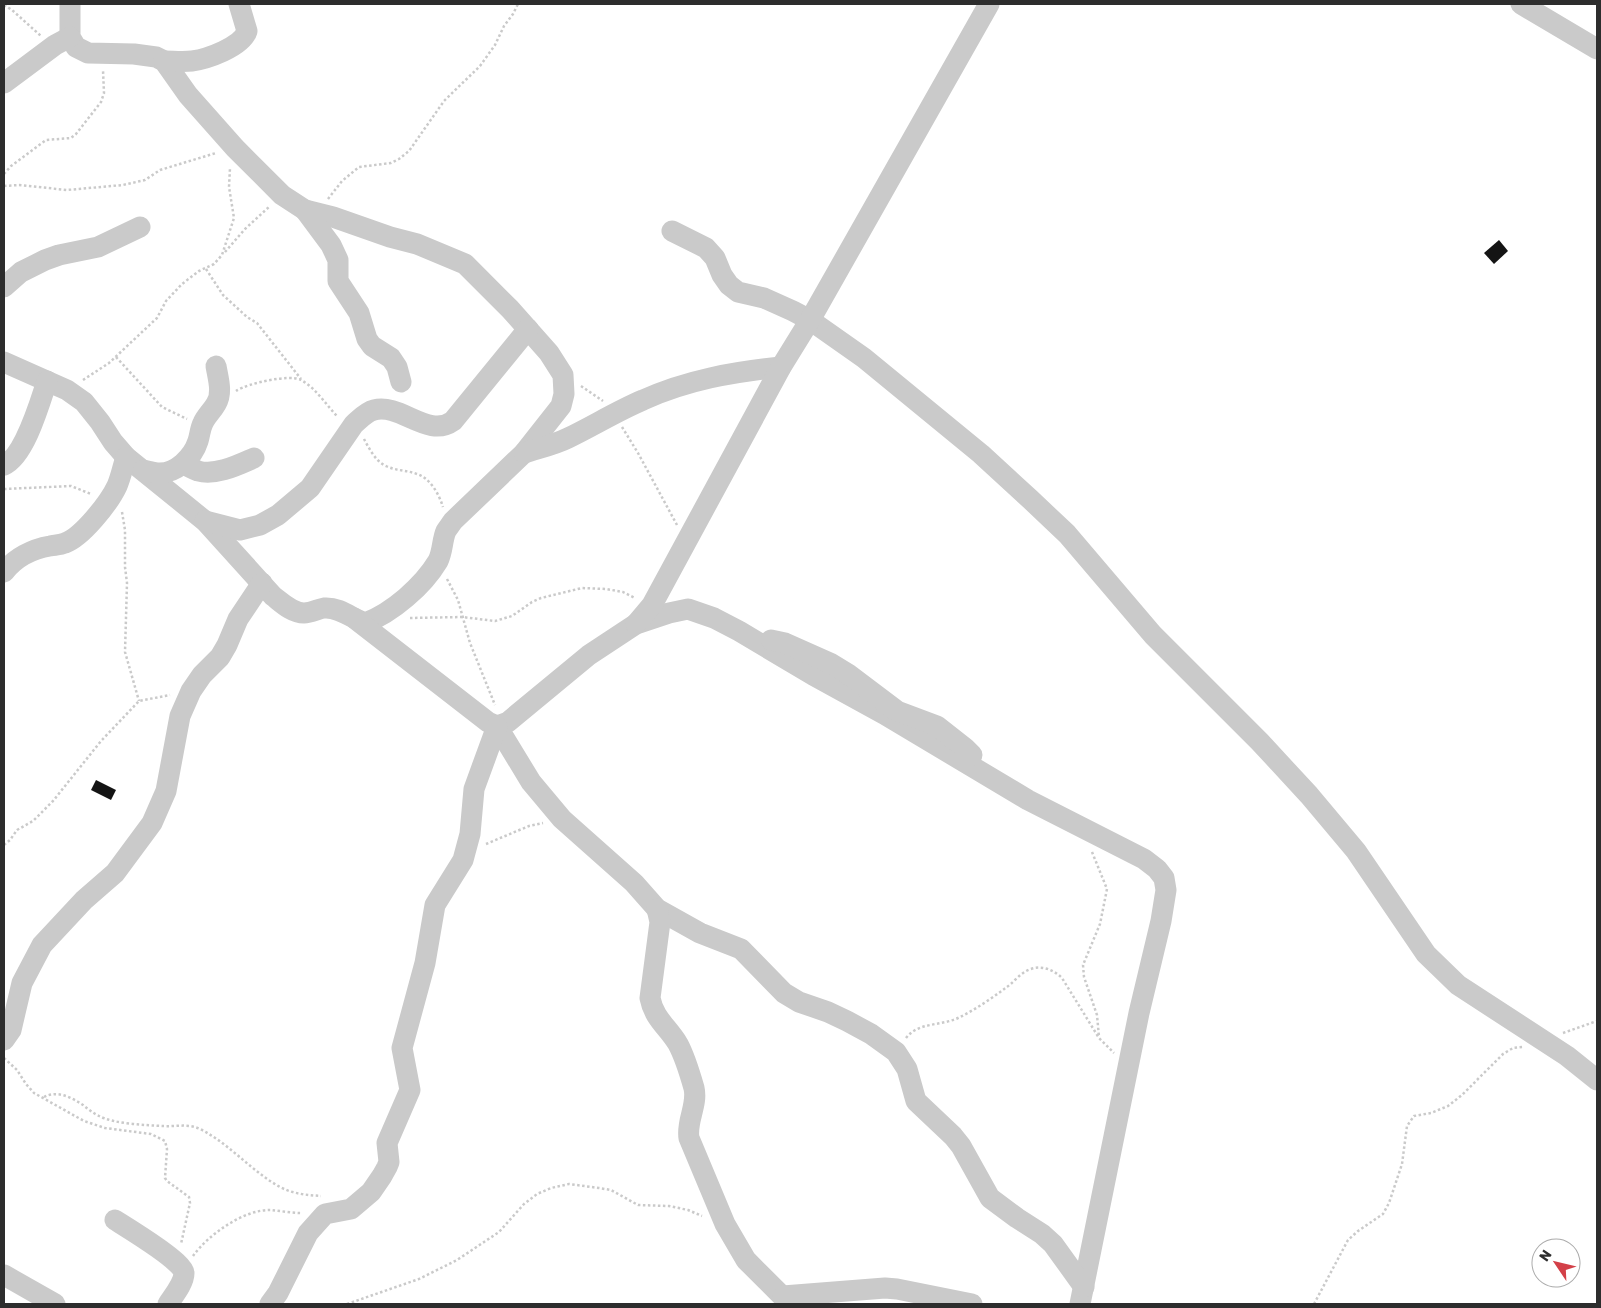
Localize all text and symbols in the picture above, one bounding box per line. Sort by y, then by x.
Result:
north arrow [1531,1238,1581,1288]
text: N [1536,1247,1556,1265]

